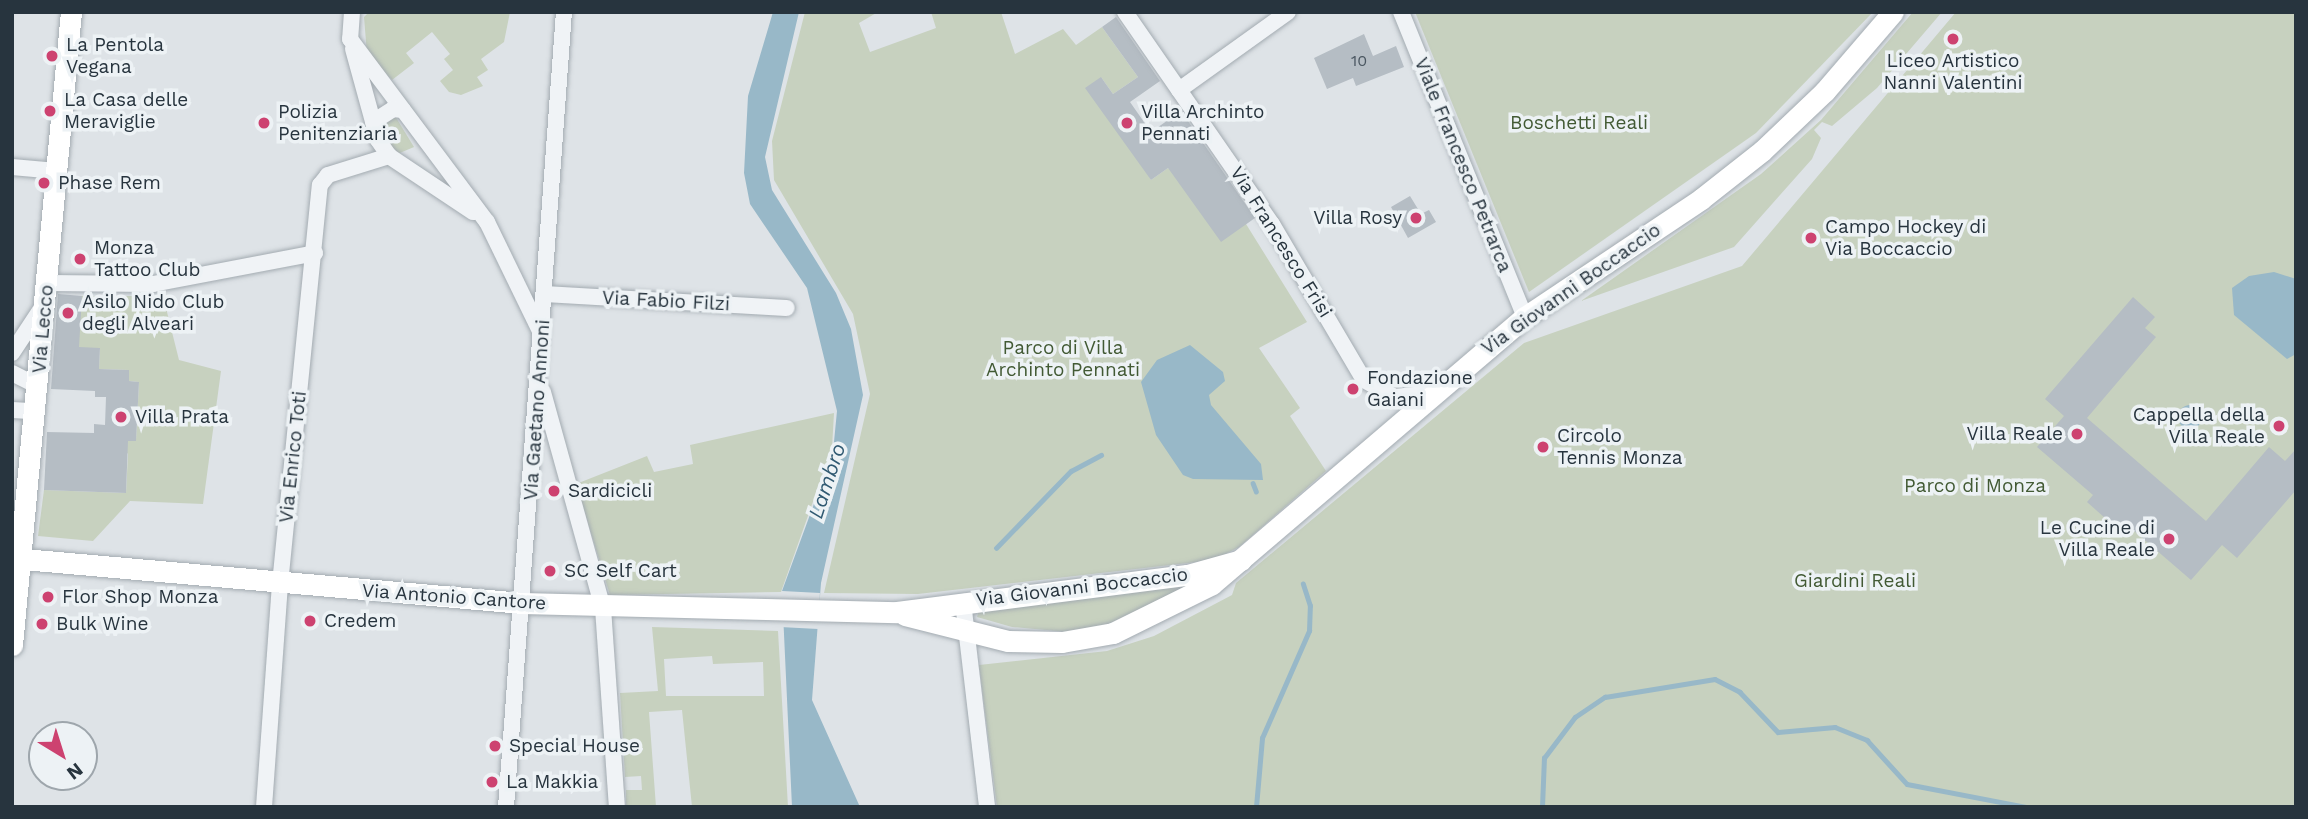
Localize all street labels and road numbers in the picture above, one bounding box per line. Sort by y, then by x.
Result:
street label: Viale Francesco Petrarca [1409,54,1517,276]
street label: Via Francesco Frisi [1225,162,1337,322]
street label: Via Giovanni Boccaccio [1477,218,1665,360]
street label: Via Lecco [28,284,58,374]
street label: Via Fabio Filzi [601,286,731,316]
street label: Via Gaetano Annoni [519,318,555,502]
street label: Via Enrico Toti [275,389,311,525]
street label: Via Giovanni Boccaccio [974,563,1190,611]
street label: Via Antonio Cantore [360,579,548,615]

